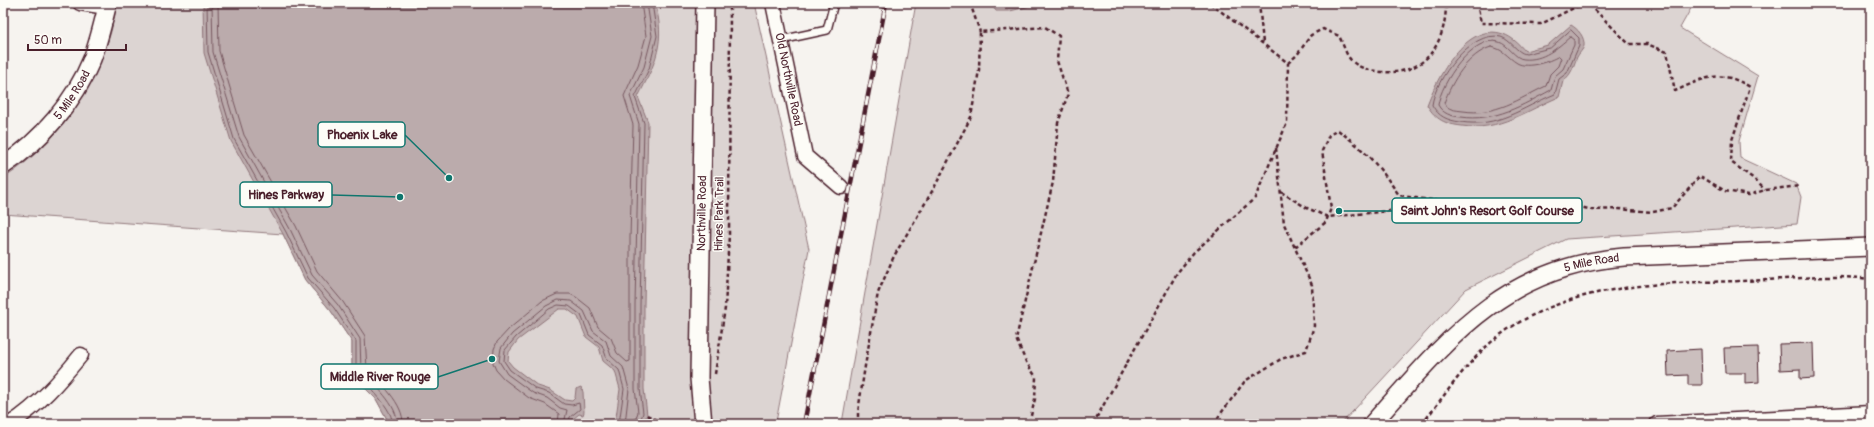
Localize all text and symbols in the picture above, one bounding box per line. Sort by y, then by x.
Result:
scale bar [28,26,126,52]
street label: Old Northville Road [771,31,806,128]
text: 50 m [34,33,62,48]
street label: 5 Mile Road [51,68,94,123]
callout: Phoenix Lake [318,122,405,147]
text: Phoenix Lake [327,127,398,143]
street label: Northville Road [694,175,710,251]
street label: Hines Park Trail [711,176,728,252]
callout: Hines Parkway [240,182,332,207]
text: Hines Parkway [248,187,324,203]
callout: Saint John's Resort Golf Course [1392,198,1582,223]
text: Saint John's Resort Golf Course [1400,203,1574,219]
street label: 5 Mile Road [1562,250,1620,276]
callout: Middle River Rouge [321,364,438,389]
text: Middle River Rouge [330,369,431,385]

